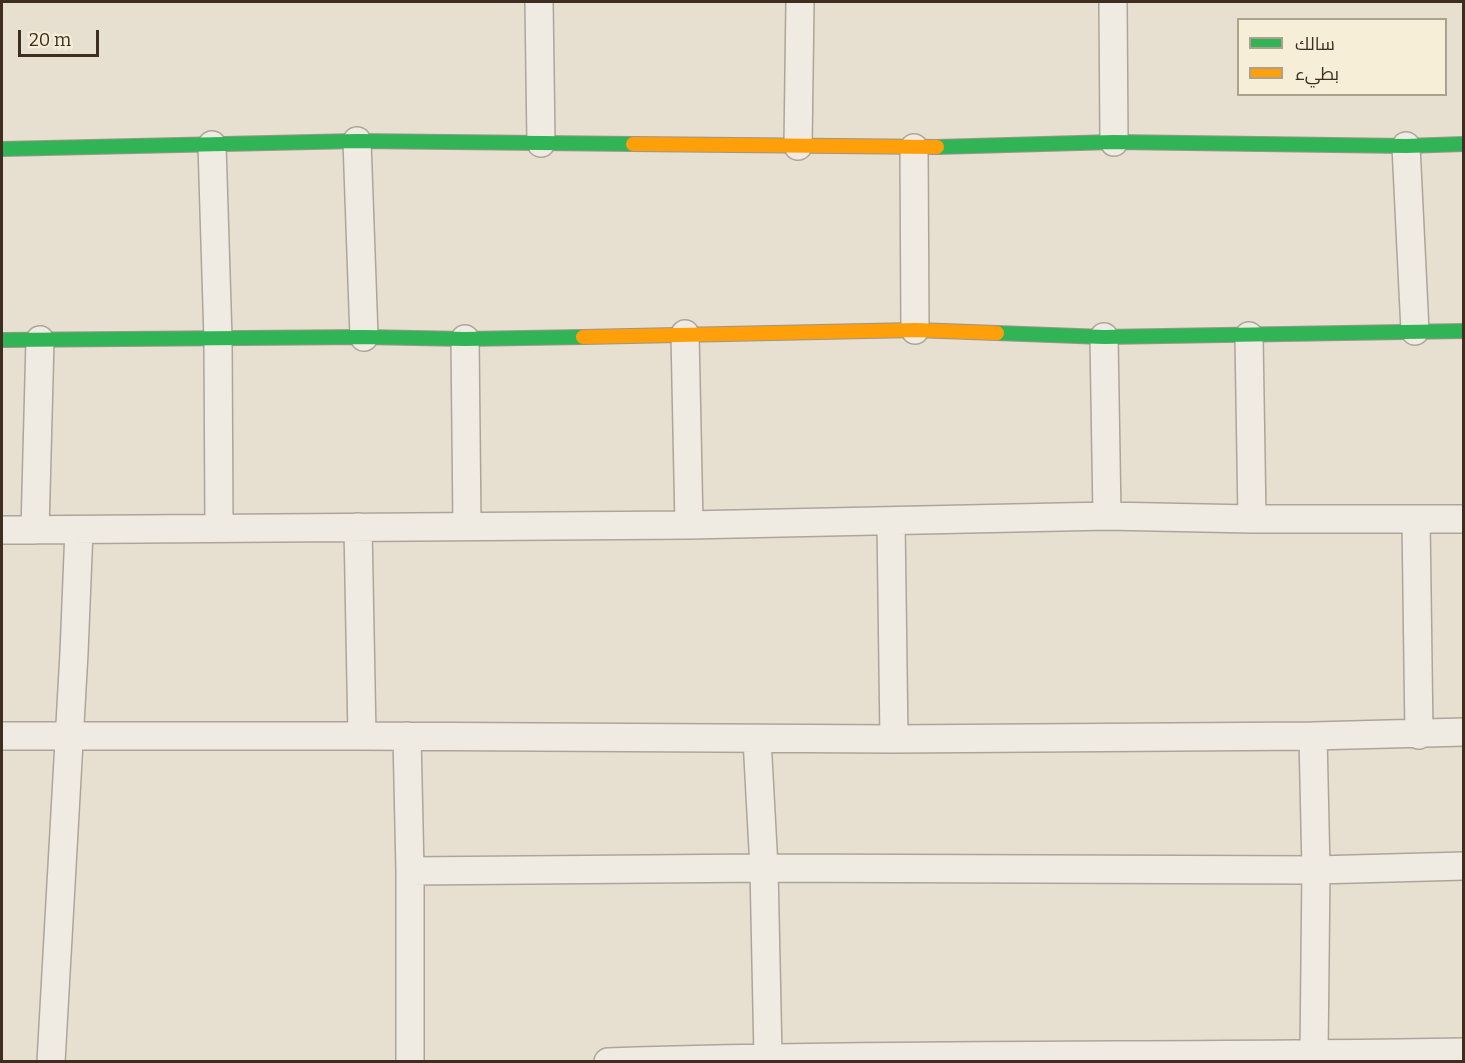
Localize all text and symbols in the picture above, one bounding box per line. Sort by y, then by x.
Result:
scale bar [21,18,102,56]
legend [1237,18,1447,96]
text: 20 m [29,29,71,51]
text: سالك [1295,33,1335,55]
text: بطيء [1295,63,1339,85]

